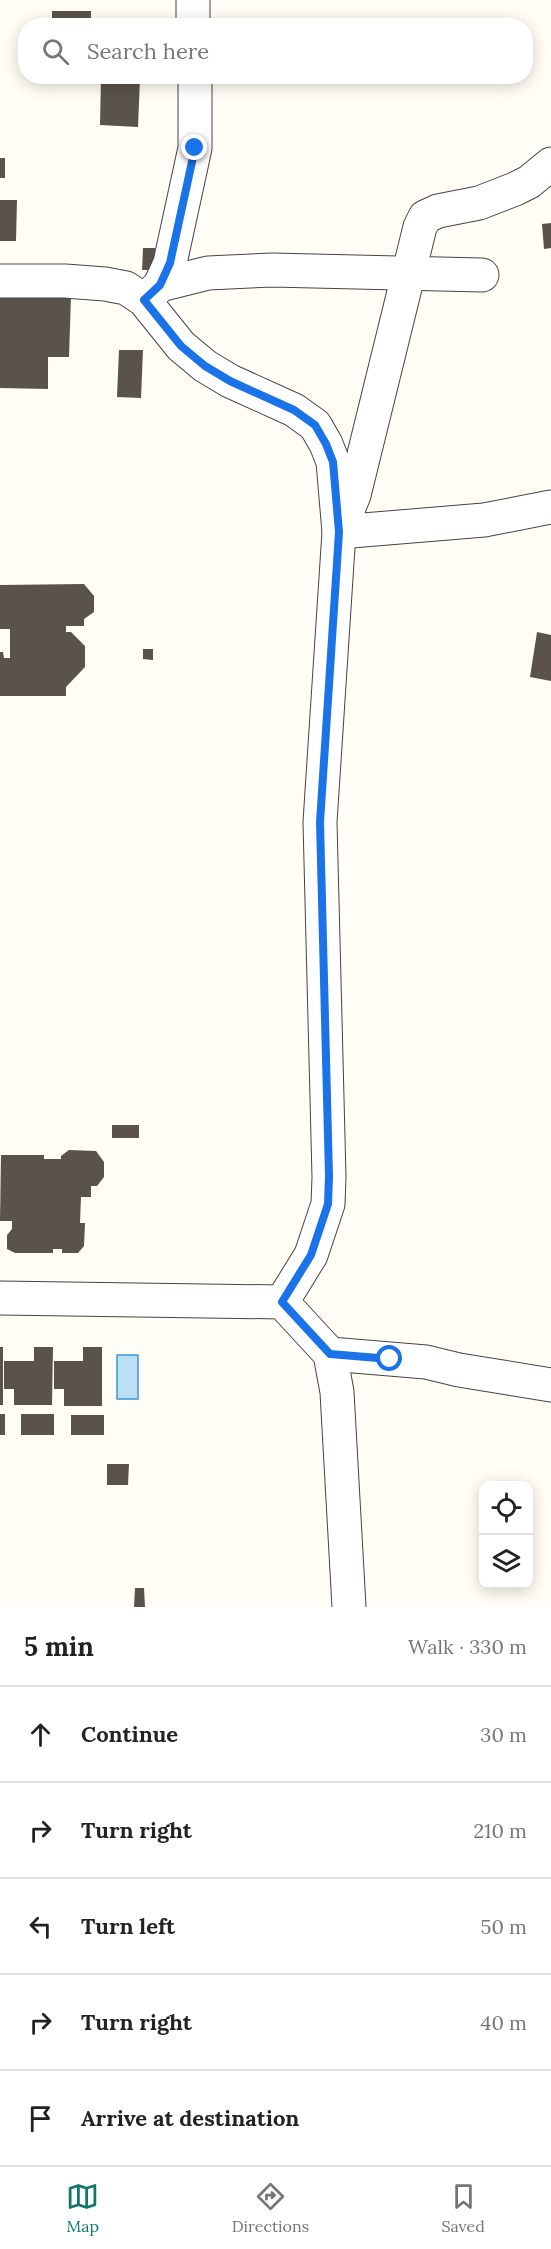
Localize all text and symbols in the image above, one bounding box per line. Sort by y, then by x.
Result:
search box [18,18,533,84]
icon: search [39,35,72,68]
text: Search here [87,37,209,65]
route end [181,134,207,160]
route start [376,1345,402,1371]
map controls [479,1481,533,1589]
button: locate [479,1481,533,1535]
button: layers [479,1535,533,1589]
text: 5 min [24,1630,94,1663]
text: Walk · 330 m [408,1634,527,1659]
icon: ahead [24,1718,57,1751]
text: Continue [81,1720,178,1748]
text: 30 m [480,1722,527,1747]
icon: right [24,1814,57,1847]
text: Turn right [81,1816,192,1844]
text: 210 m [473,1818,527,1843]
icon: left [24,1910,57,1943]
text: Turn left [81,1912,175,1940]
text: 50 m [481,1914,527,1939]
icon: right [24,2006,57,2039]
text: Turn right [81,2008,192,2036]
text: 40 m [481,2010,527,2035]
icon: arrive [24,2102,57,2135]
text: Arrive at destination [81,2104,299,2132]
tab: Map [66,2180,99,2236]
tab: Directions [232,2180,309,2236]
tab: Saved [441,2180,485,2236]

